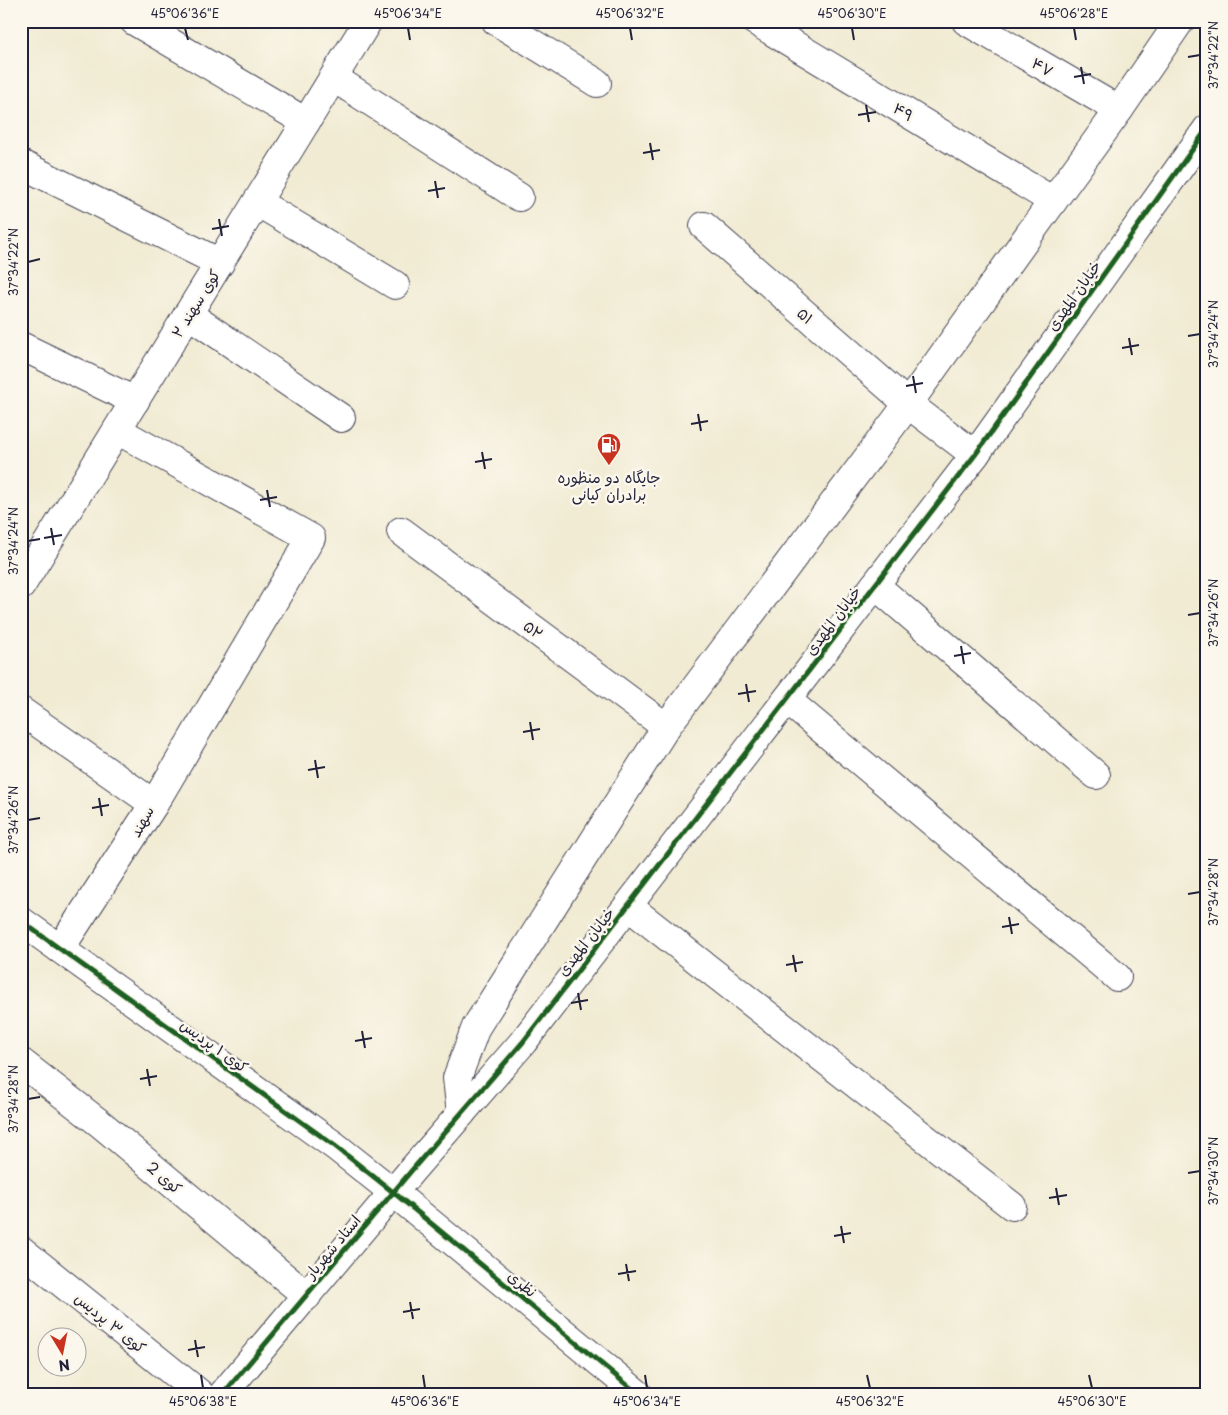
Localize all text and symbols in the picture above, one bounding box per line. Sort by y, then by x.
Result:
text: 45°06'36"E [151,4,219,22]
text: 45°06'34"E [374,4,442,22]
text: 45°06'32"E [596,4,664,22]
text: 45°06'30"E [817,4,887,22]
text: 45°06'28"E [1040,4,1108,22]
text: 37°34'22"N [1204,21,1222,89]
street label: ۴۷ [1028,51,1058,81]
street label: ۴۹ [889,96,919,126]
text: 37°34'22"N [4,228,22,296]
street label: خیابان المهدی [1040,255,1106,335]
street label: کوی سهند ۲ [165,264,225,342]
text: 37°34'24"N [1204,300,1222,368]
street label: ۵۱ [792,301,820,329]
fuel station icon: جایگاه دو منظوره برادران کیانی [596,432,622,466]
place label: جایگاه دو منظوره برادران کیانی [557,465,661,505]
text: 37°34'24"N [4,507,22,575]
text: 37°34'26"N [1204,579,1222,647]
street label: خیابان المهدی [798,580,866,660]
street label: ۵۲ [519,614,549,644]
text: 37°34'26"N [4,786,22,854]
street label: سهند [123,801,159,841]
text: 37°34'28"N [1204,858,1222,926]
street label: خیابان المهدی [551,902,619,980]
street label: کوی ۱ پردیس [176,1012,254,1078]
text: 37°34'28"N [4,1065,22,1133]
text: 37°34'30"N [1204,1137,1222,1205]
street label: کوی 2 [142,1155,188,1199]
street label: استاد شهریار [298,1209,366,1284]
street label: نظری [503,1264,543,1302]
street label: کوی ۳ پردیس [70,1286,152,1358]
north arrow [38,1328,88,1378]
text: N [57,1354,72,1377]
text: 45°06'38"E [169,1392,237,1410]
text: 45°06'36"E [391,1392,459,1410]
text: 45°06'34"E [613,1392,681,1410]
text: 45°06'32"E [836,1392,904,1410]
text: 45°06'30"E [1057,1392,1127,1410]

